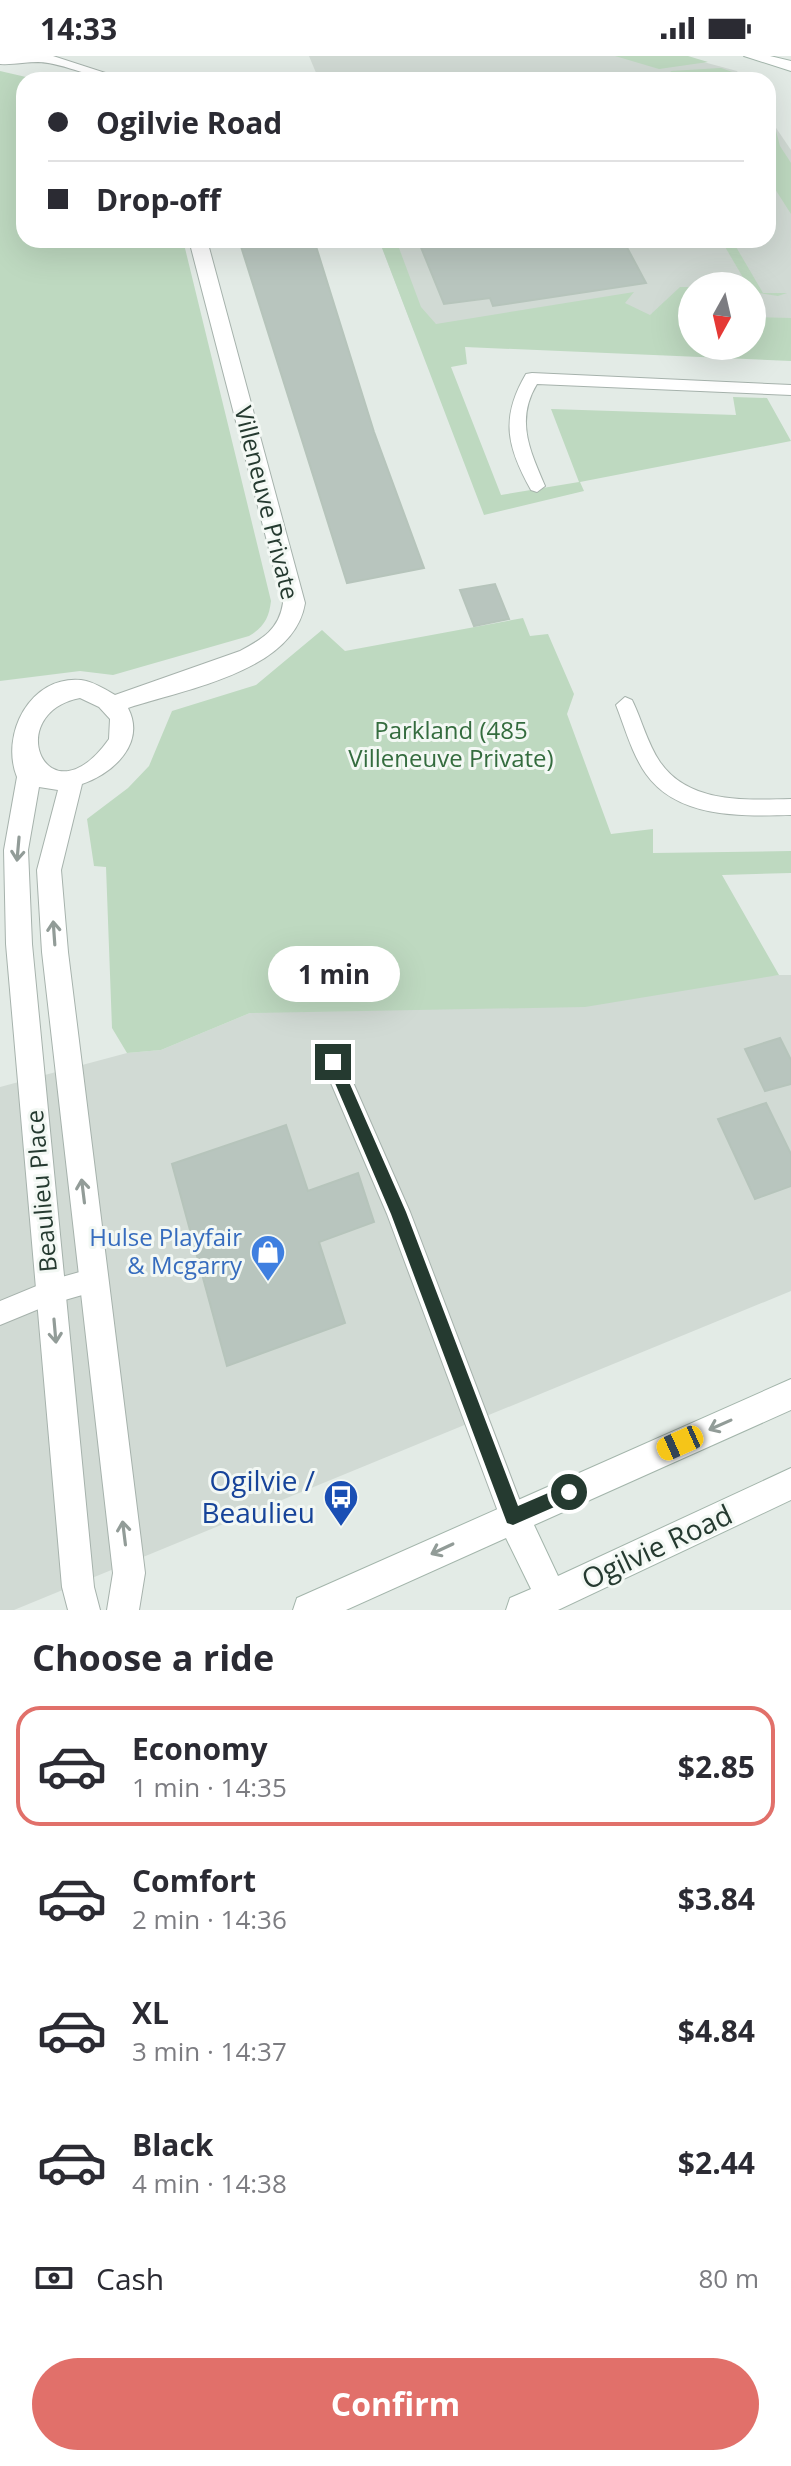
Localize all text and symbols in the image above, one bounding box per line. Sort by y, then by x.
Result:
text: 14:33 [40,8,117,49]
text: Ogilvie Road [96,102,282,143]
text: Drop-off [96,179,221,220]
north arrow [678,272,766,360]
map controls [678,272,766,360]
street label: Villeneuve Private [227,402,307,603]
park label: Parkland (485 Villeneuve Private) [348,713,554,774]
one-way arrow [10,835,25,862]
one-way arrow [46,920,61,947]
callout: 1 min [267,946,399,1002]
text: 1 min [298,956,370,992]
route end [315,1044,351,1080]
street label: Beaulieu Place [17,1109,64,1273]
one-way arrow [76,1178,91,1205]
place label: Hulse Playfair & Mcgarry [89,1220,243,1281]
shop icon: Hulse Playfair & Mcgarry [249,1233,287,1283]
one-way arrow [47,1317,62,1344]
one-way arrow [708,1419,732,1434]
car [653,1422,707,1464]
place label: Ogilvie / Beaulieu [201,1461,315,1531]
route start [551,1474,587,1510]
bus stop icon: Ogilvie / Beaulieu [322,1478,360,1528]
street label: Ogilvie Road [575,1495,738,1598]
one-way arrow [116,1521,131,1546]
one-way arrow [431,1542,455,1557]
text: Choose a ride [32,1633,274,1682]
text: Economy [132,1728,268,1769]
icon: car [36,1730,108,1802]
text: $2.85 [678,1746,755,1787]
text: 1 min · 14:35 [132,1769,287,1805]
text: Comfort [132,1860,256,1901]
icon: car [36,1862,108,1934]
text: $3.84 [678,1878,755,1919]
text: 2 min · 14:36 [132,1901,287,1937]
text: XL [132,1992,169,2033]
icon: car [36,1994,108,2066]
text: $4.84 [678,2010,755,2051]
text: 3 min · 14:37 [132,2033,287,2069]
text: Black [132,2124,213,2165]
icon: car [36,2126,108,2198]
text: $2.44 [678,2142,755,2183]
text: 4 min · 14:38 [132,2165,287,2201]
icon: cash [32,2256,76,2300]
text: Cash [96,2258,164,2299]
text: 80 m [698,2260,759,2296]
button: Confirm [32,2358,759,2450]

